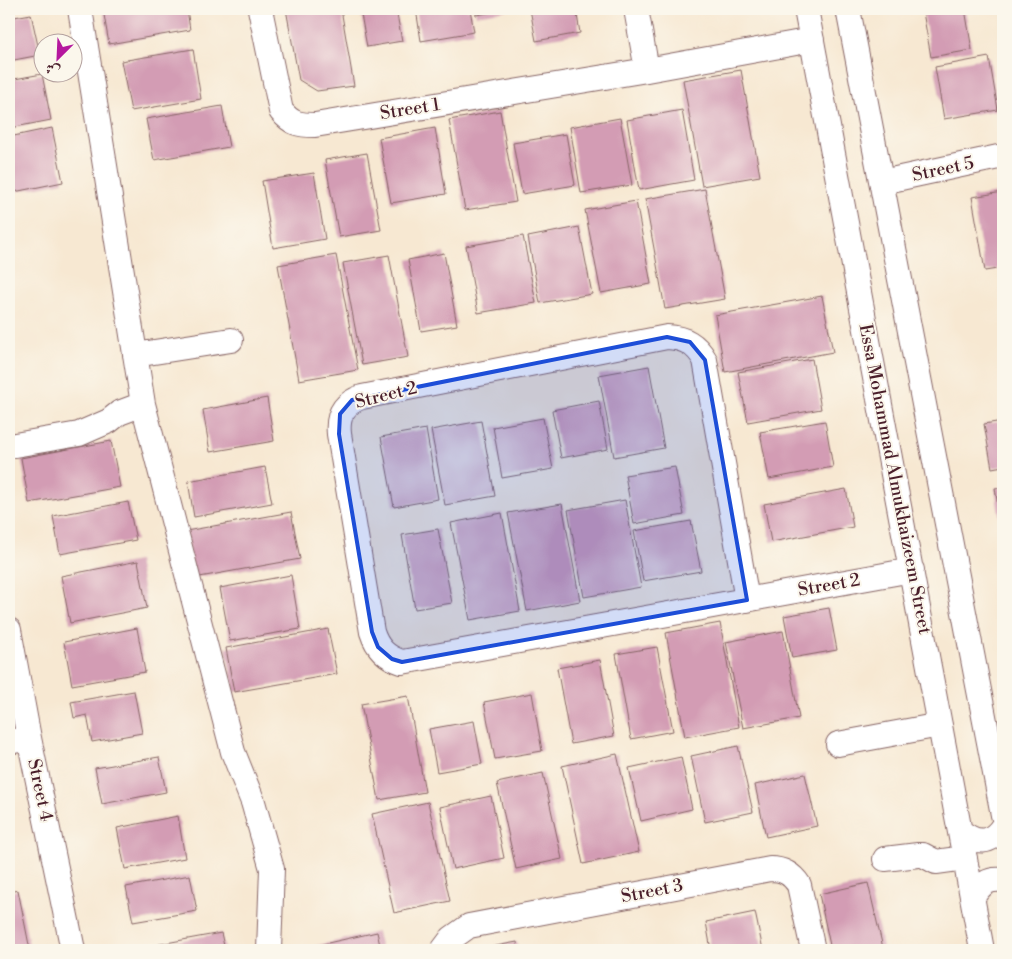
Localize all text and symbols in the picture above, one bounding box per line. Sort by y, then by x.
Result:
north arrow [32,32,82,82]
text: ش [43,58,63,80]
street label: Street 1 [378,93,442,125]
street label: Street 5 [910,151,976,187]
street label: Essa Mohammad Almukhaizeem Street [854,322,937,637]
street label: Street 2 [353,376,419,414]
street label: Street 2 [796,568,862,602]
street label: Street 4 [22,757,58,824]
street label: Street 3 [619,874,685,908]

